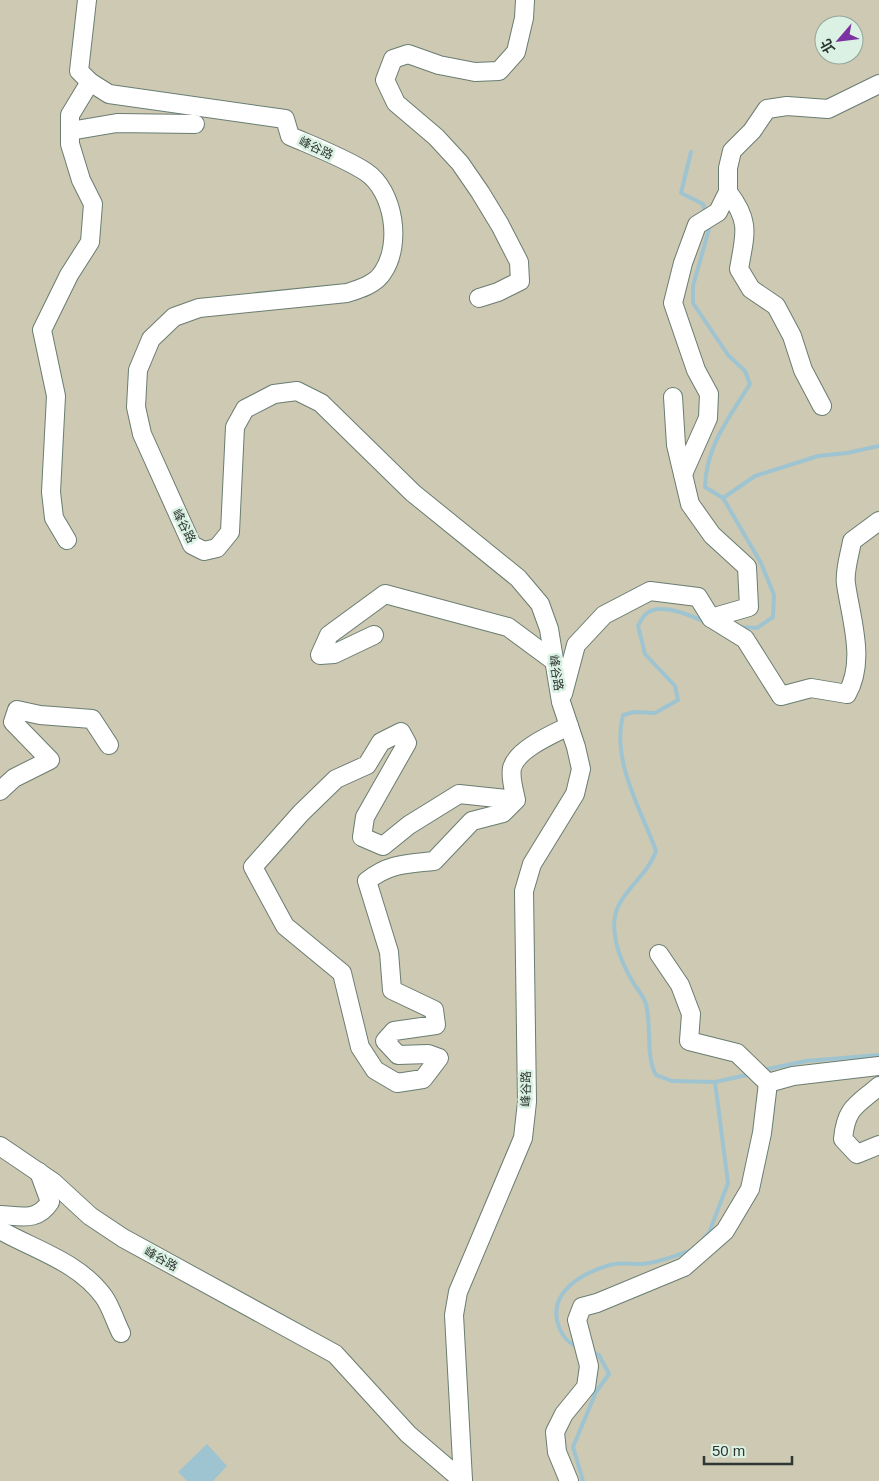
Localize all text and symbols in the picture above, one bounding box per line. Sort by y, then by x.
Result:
north arrow [814,15,864,65]
text: 北 [817,36,838,56]
street label: 峰谷路 [297,134,335,162]
street label: 峰谷路 [170,507,198,545]
street label: 峰谷路 [546,654,566,692]
street label: 峰谷路 [519,1071,533,1107]
street label: 峰谷路 [142,1244,180,1274]
scale bar [704,1434,792,1466]
text: 50 m [712,1442,745,1459]

